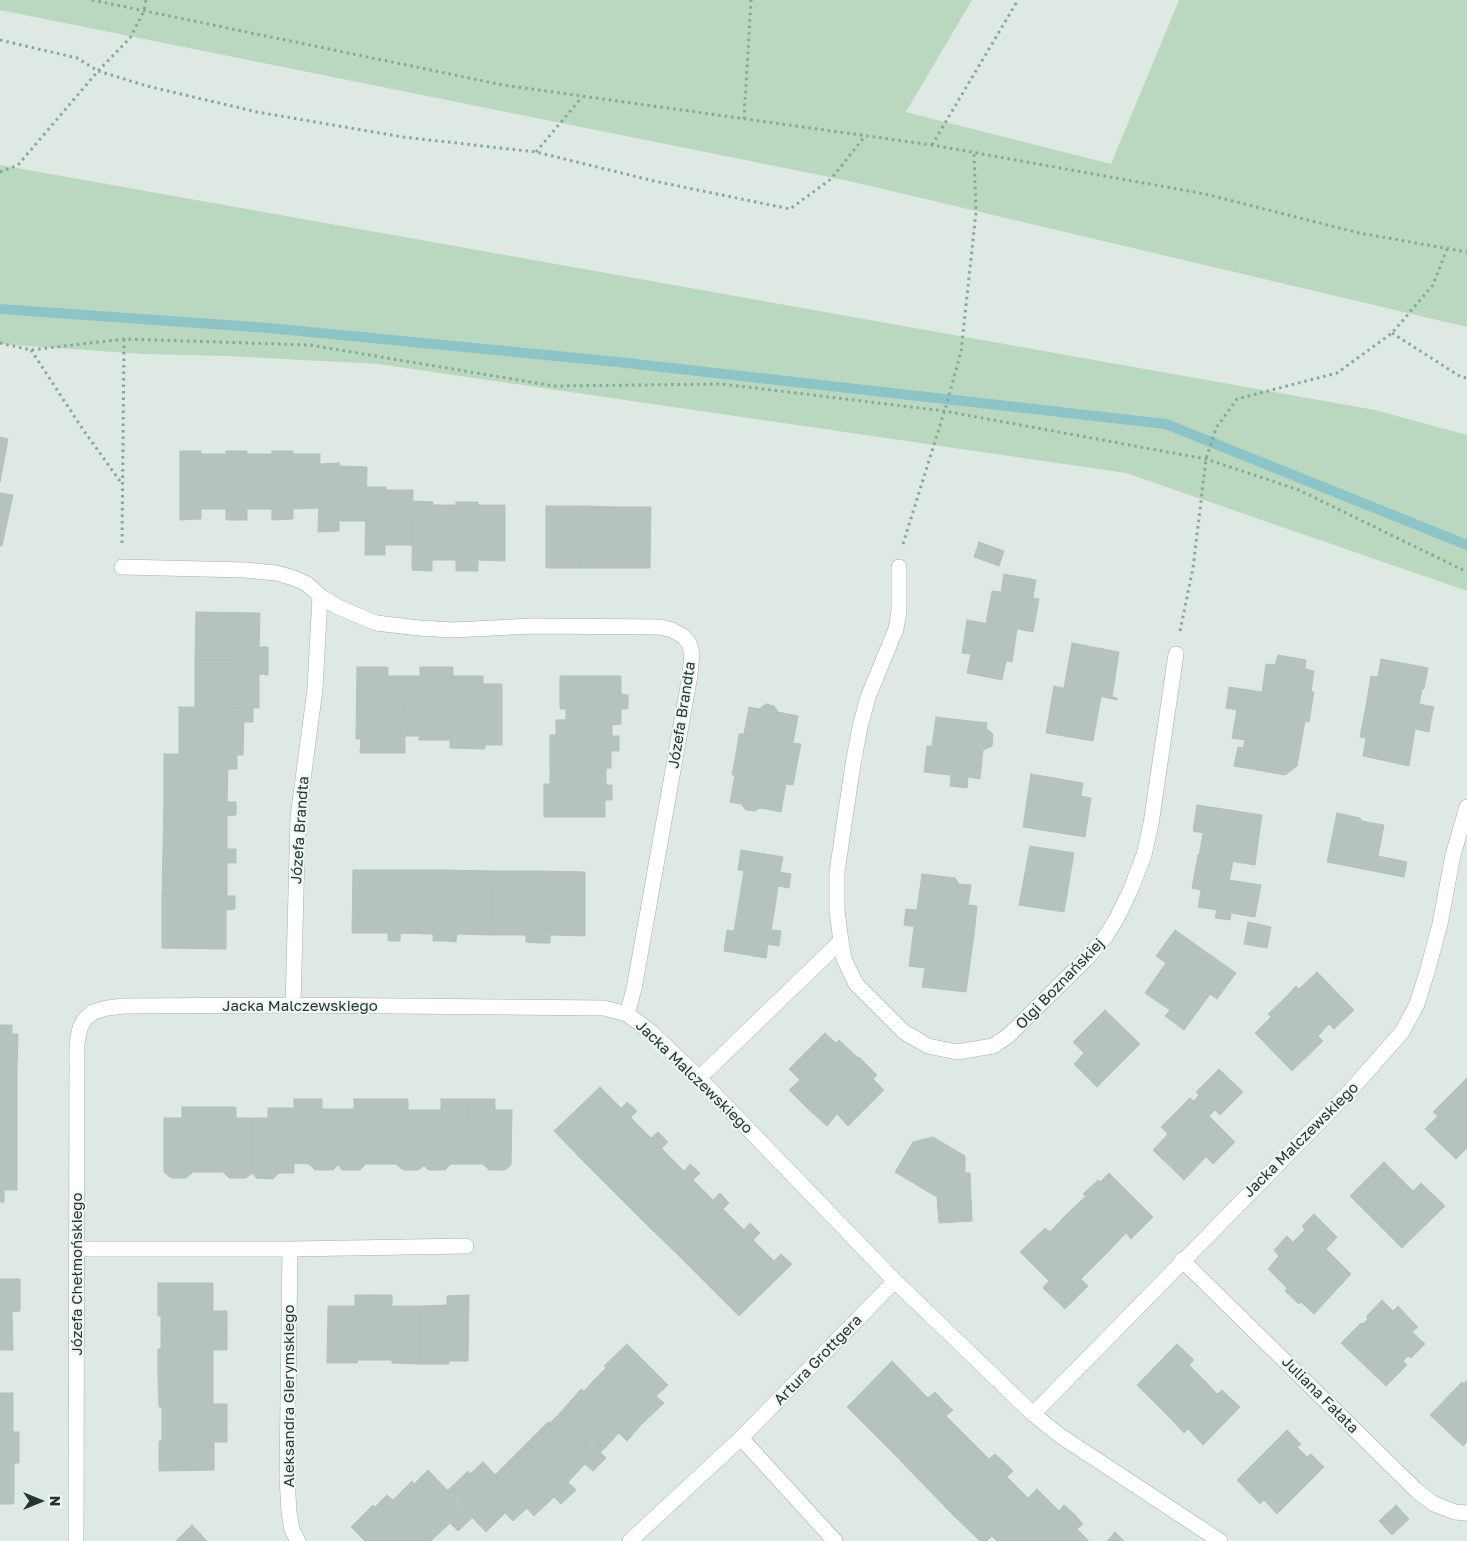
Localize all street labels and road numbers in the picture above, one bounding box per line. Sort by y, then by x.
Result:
street label: Józefa Brandta [665,660,699,770]
street label: Józefa Brandta [287,775,313,885]
street label: Olgi Boznańskiej [1012,935,1108,1033]
street label: Jacka Malczewskiego [222,997,378,1015]
street label: Jacka Malczewskiego [632,1017,756,1137]
street label: Jacka Malczewskiego [1240,1079,1362,1201]
street label: Józefa Chełmońskiego [68,1192,86,1356]
street label: Aleksandra Gierymskiego [280,1304,298,1488]
street label: Artura Grottgera [770,1311,866,1409]
street label: Juliana Fałata [1278,1353,1362,1437]

